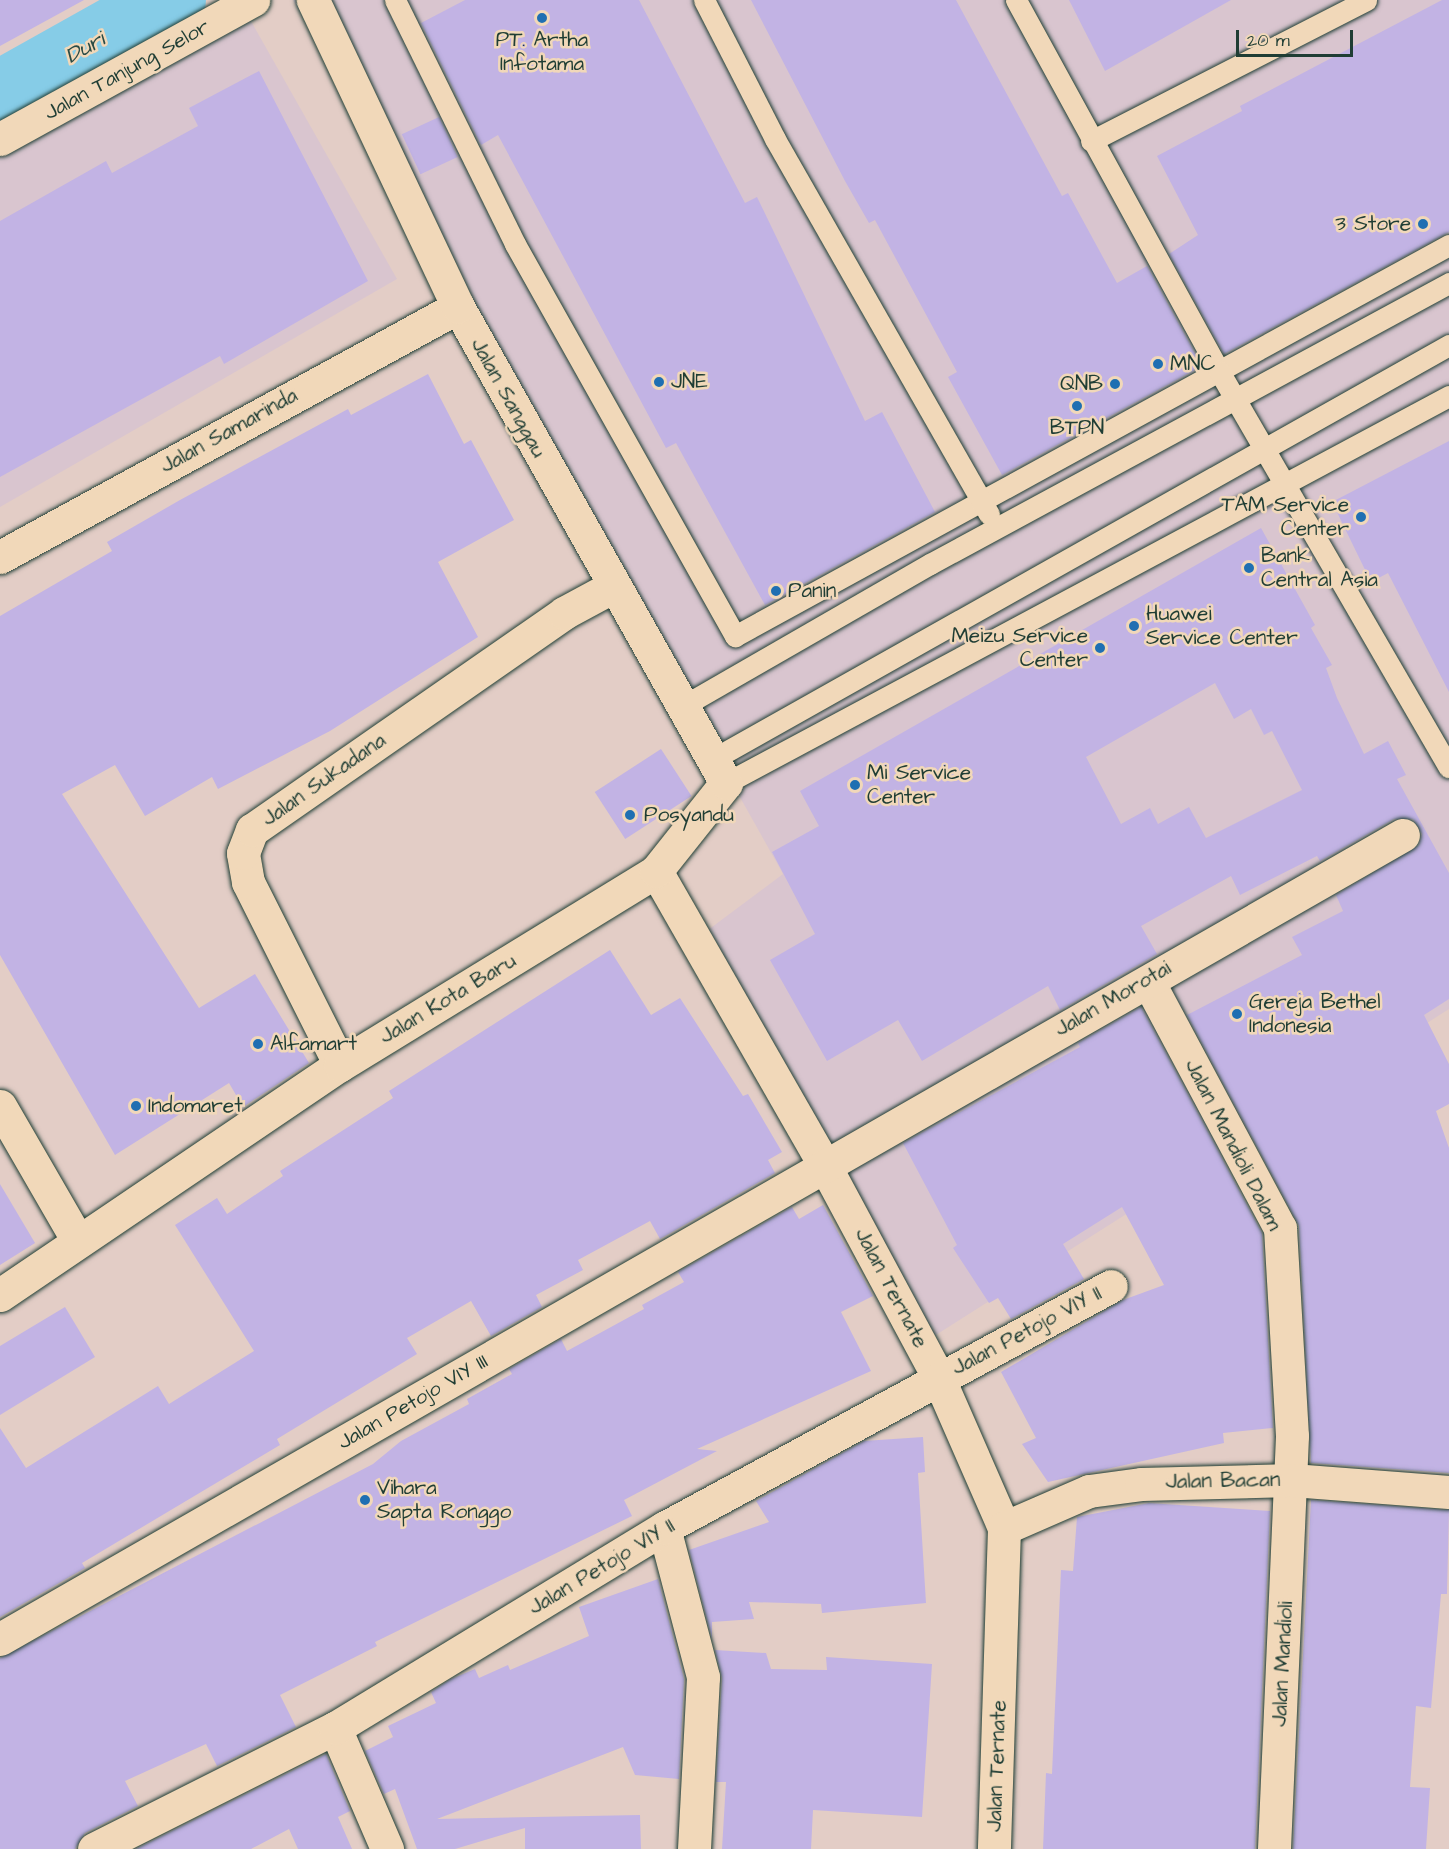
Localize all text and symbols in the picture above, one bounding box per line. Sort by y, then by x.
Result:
marker: PT. Artha Infotama [535,11,549,25]
street label: Jalan Tanjung Selor [40,14,214,126]
scale bar [1239,18,1356,56]
water label: Duri [61,27,109,69]
place label: PT. Artha Infotama [496,27,588,77]
text: 20 m [1247,28,1290,53]
place label: 3 Store [1335,211,1411,237]
marker: 3 Store [1416,217,1430,231]
street label: Jalan Sanggau [465,334,551,462]
place label: MNC [1170,351,1215,377]
marker: MNC [1151,357,1165,371]
place label: JNE [671,369,708,395]
place label: QNB [1060,371,1103,397]
marker: JNE [652,375,666,389]
marker: QNB [1108,377,1122,391]
street label: Jalan Samarinda [156,383,302,479]
marker: BTPN [1070,399,1084,413]
place label: BTPN [1050,415,1104,441]
place label: TAM Service Center [1222,492,1349,542]
marker: TAM Service Center [1354,510,1368,524]
place label: Bank Central Asia [1261,543,1378,593]
marker: Bank Central Asia [1242,561,1256,575]
place label: Panin [788,578,836,604]
marker: Panin [769,584,783,598]
place label: Huawei Service Center [1146,601,1298,651]
marker: Huawei Service Center [1127,619,1141,633]
place label: Meizu Service Center [951,623,1088,673]
marker: Meizu Service Center [1093,641,1107,655]
street label: Jalan Sukadana [257,728,391,832]
place label: Mi Service Center [867,760,971,810]
marker: Mi Service Center [848,778,862,792]
place label: Posyandu [644,802,734,828]
marker: Posyandu [621,806,639,824]
street label: Jalan Kota Baru [375,948,521,1050]
street label: Jalan Morotai [1051,956,1175,1042]
place label: Gereja Bethel Indonesia [1249,989,1381,1039]
marker: Gereja Bethel Indonesia [1230,1007,1244,1021]
place label: Alfamart [270,1031,357,1057]
marker: Alfamart [251,1037,265,1051]
street label: Jalan Mandioli Dalam [1179,1055,1287,1235]
place label: Indomaret [148,1093,243,1119]
marker: Indomaret [129,1099,143,1113]
street label: Jalan Ternate [849,1224,933,1352]
street label: Jalan Petojo VIY II [948,1281,1106,1381]
street label: Jalan Petojo VIY III [333,1349,493,1455]
street label: Jalan Bacan [1165,1467,1281,1495]
place label: Vihara Sapta Ronggo [377,1475,511,1525]
marker: Vihara Sapta Ronggo [358,1493,372,1507]
street label: Jalan Petojo VIY II [524,1513,680,1621]
street label: Jalan Mandioli [1267,1601,1299,1727]
street label: Jalan Ternate [982,1700,1012,1832]

